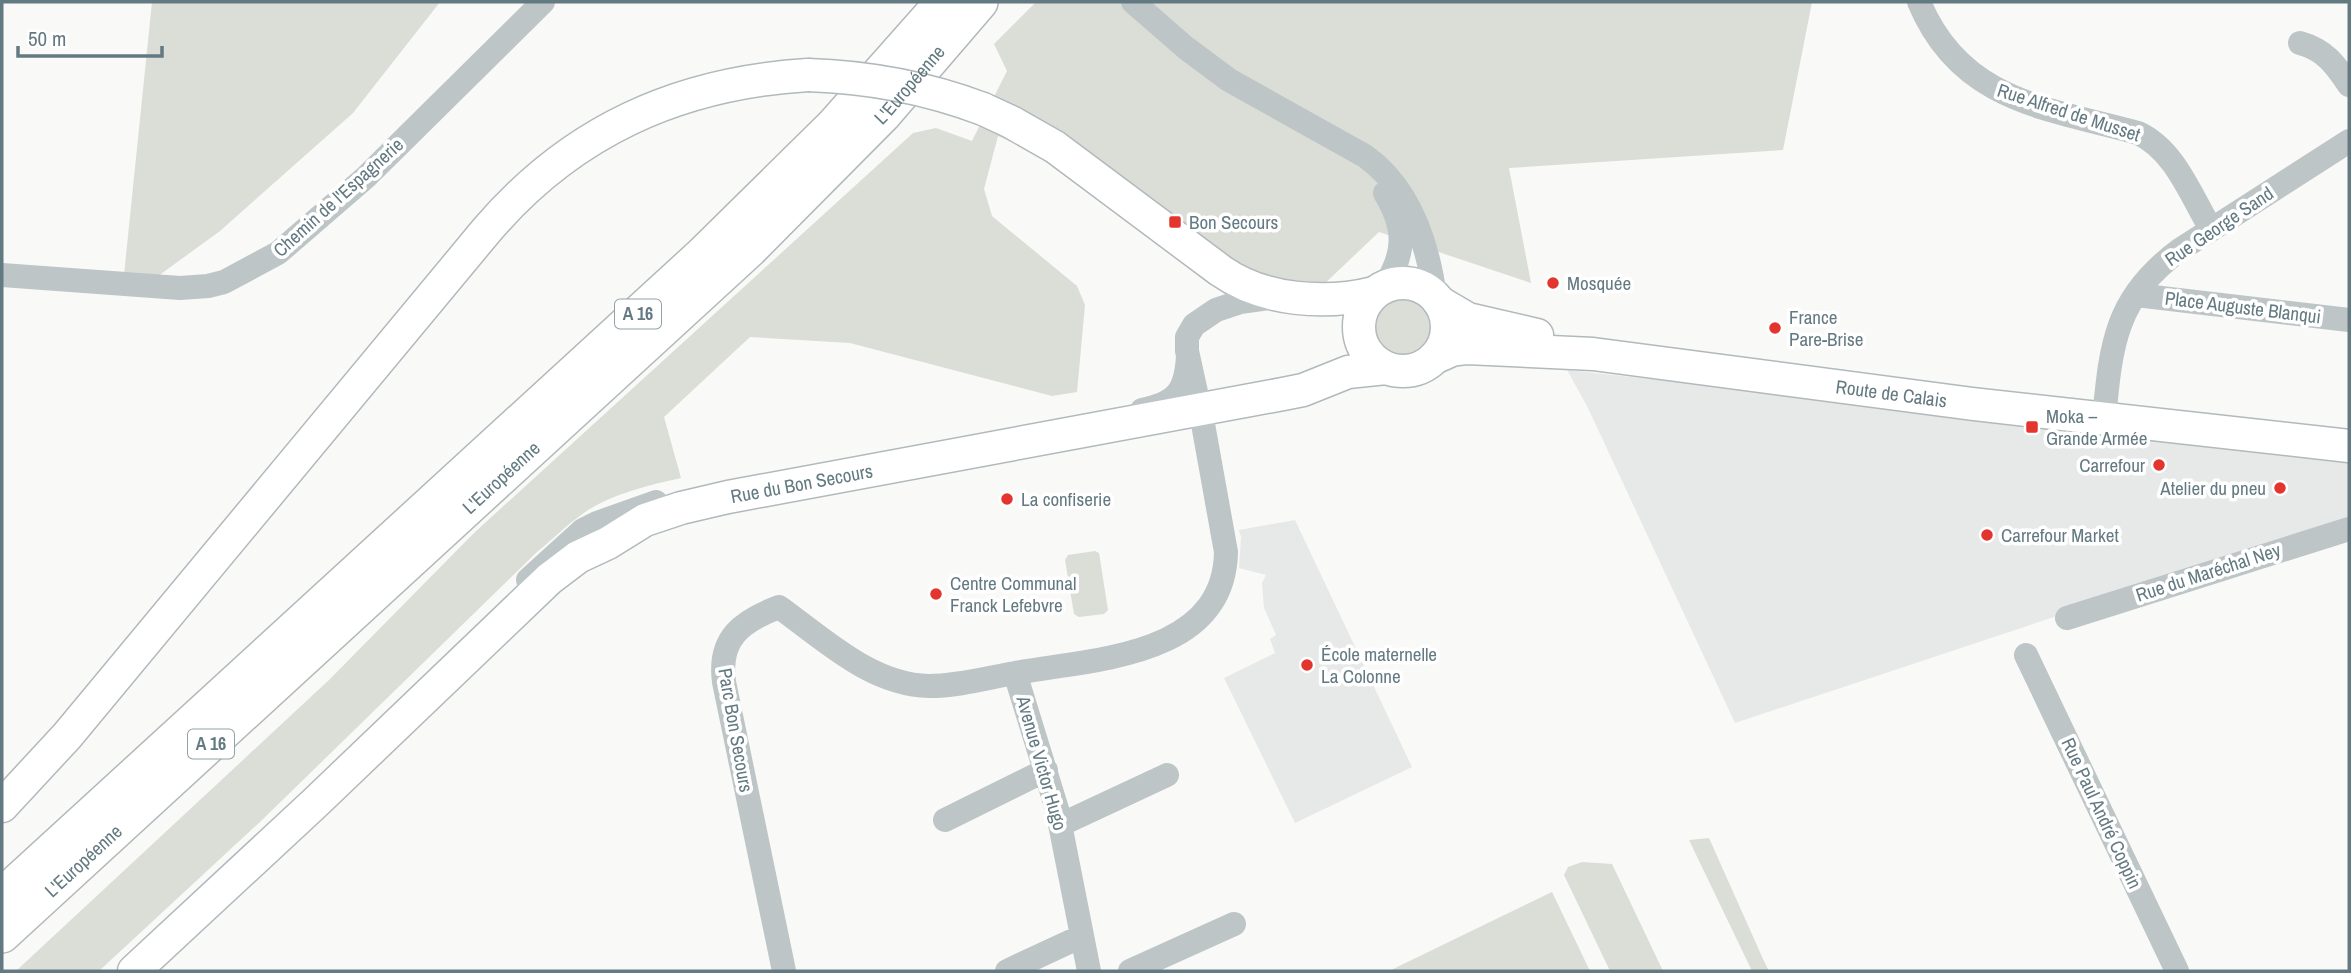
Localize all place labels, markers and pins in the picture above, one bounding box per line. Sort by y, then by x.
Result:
place label: Bon Secours [1189,209,1278,235]
marker: Bon Secours [1167,214,1183,230]
place label: Mosquée [1567,270,1631,296]
marker: Mosquée [1545,275,1561,291]
place label: France Pare-Brise [1789,304,1863,352]
marker: France Pare-Brise [1767,320,1783,336]
place label: Moka – Grande Armée [2046,403,2147,451]
marker: Moka – Grande Armée [2024,419,2040,435]
place label: Carrefour [2079,452,2146,478]
marker: Carrefour [2151,457,2167,473]
place label: Atelier du pneu [2159,475,2266,501]
marker: Atelier du pneu [2272,480,2288,496]
place label: La confiserie [1021,486,1111,512]
marker: La confiserie [999,491,1015,507]
place label: Carrefour Market [2001,522,2119,548]
marker: Carrefour Market [1979,527,1995,543]
place label: Centre Communal Franck Lefebvre [950,570,1076,618]
marker: Centre Communal Franck Lefebvre [928,586,944,602]
place label: École maternelle La Colonne [1321,641,1437,689]
marker: École maternelle La Colonne [1299,657,1315,673]

